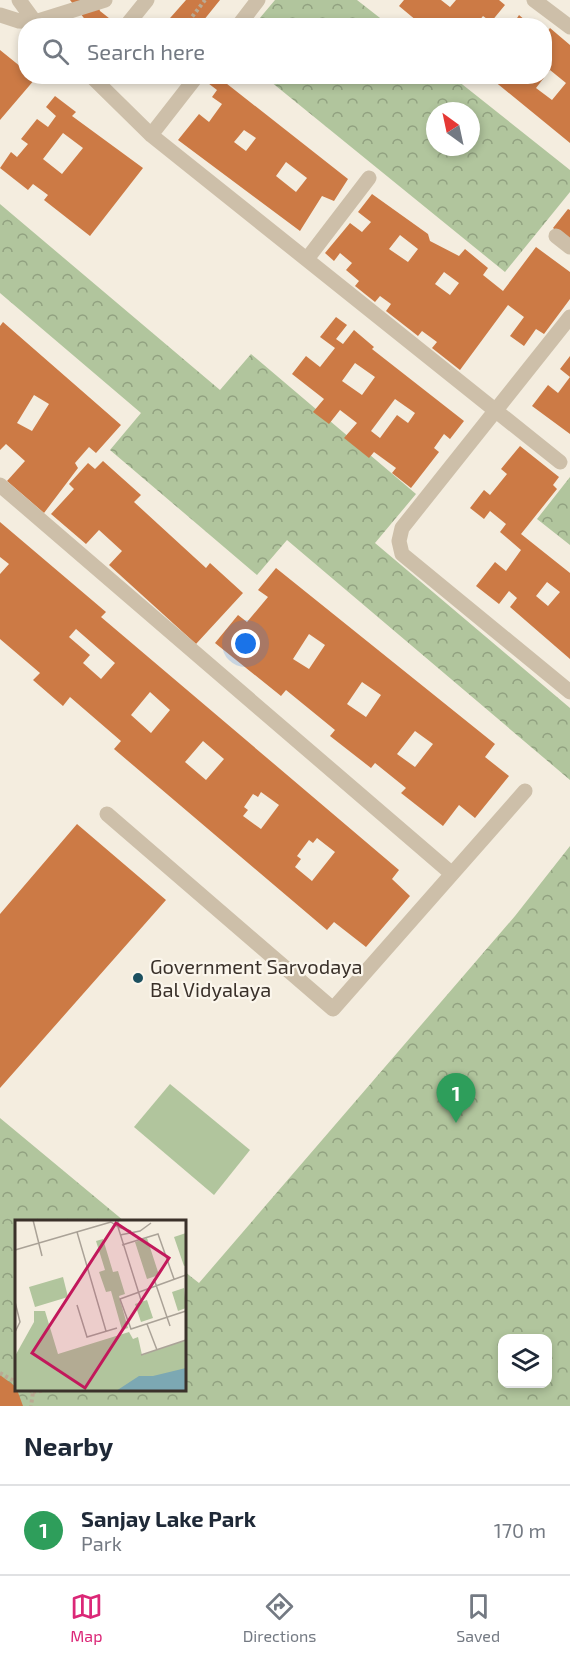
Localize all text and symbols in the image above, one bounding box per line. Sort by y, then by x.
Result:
search box [18,18,552,84]
icon: search [39,35,72,68]
text: Search here [87,38,205,64]
north arrow [426,102,480,156]
your location [231,629,260,658]
place label: Government Sarvodaya Bal Vidyalaya [150,954,363,1001]
marker: Government Sarvodaya Bal Vidyalaya [131,971,145,985]
pin: 1 [436,1074,476,1123]
inset map [15,1220,186,1391]
map controls [498,1334,552,1388]
button: layers [498,1334,552,1388]
text: Nearby [24,1430,113,1461]
text: Sanjay Lake Park [81,1505,256,1531]
text: 1 [39,1518,48,1542]
text: 170 m [494,1518,546,1542]
text: Park [81,1531,122,1555]
tab: Map [70,1590,103,1645]
tab: Directions [243,1590,316,1645]
tab: Saved [456,1590,500,1645]

